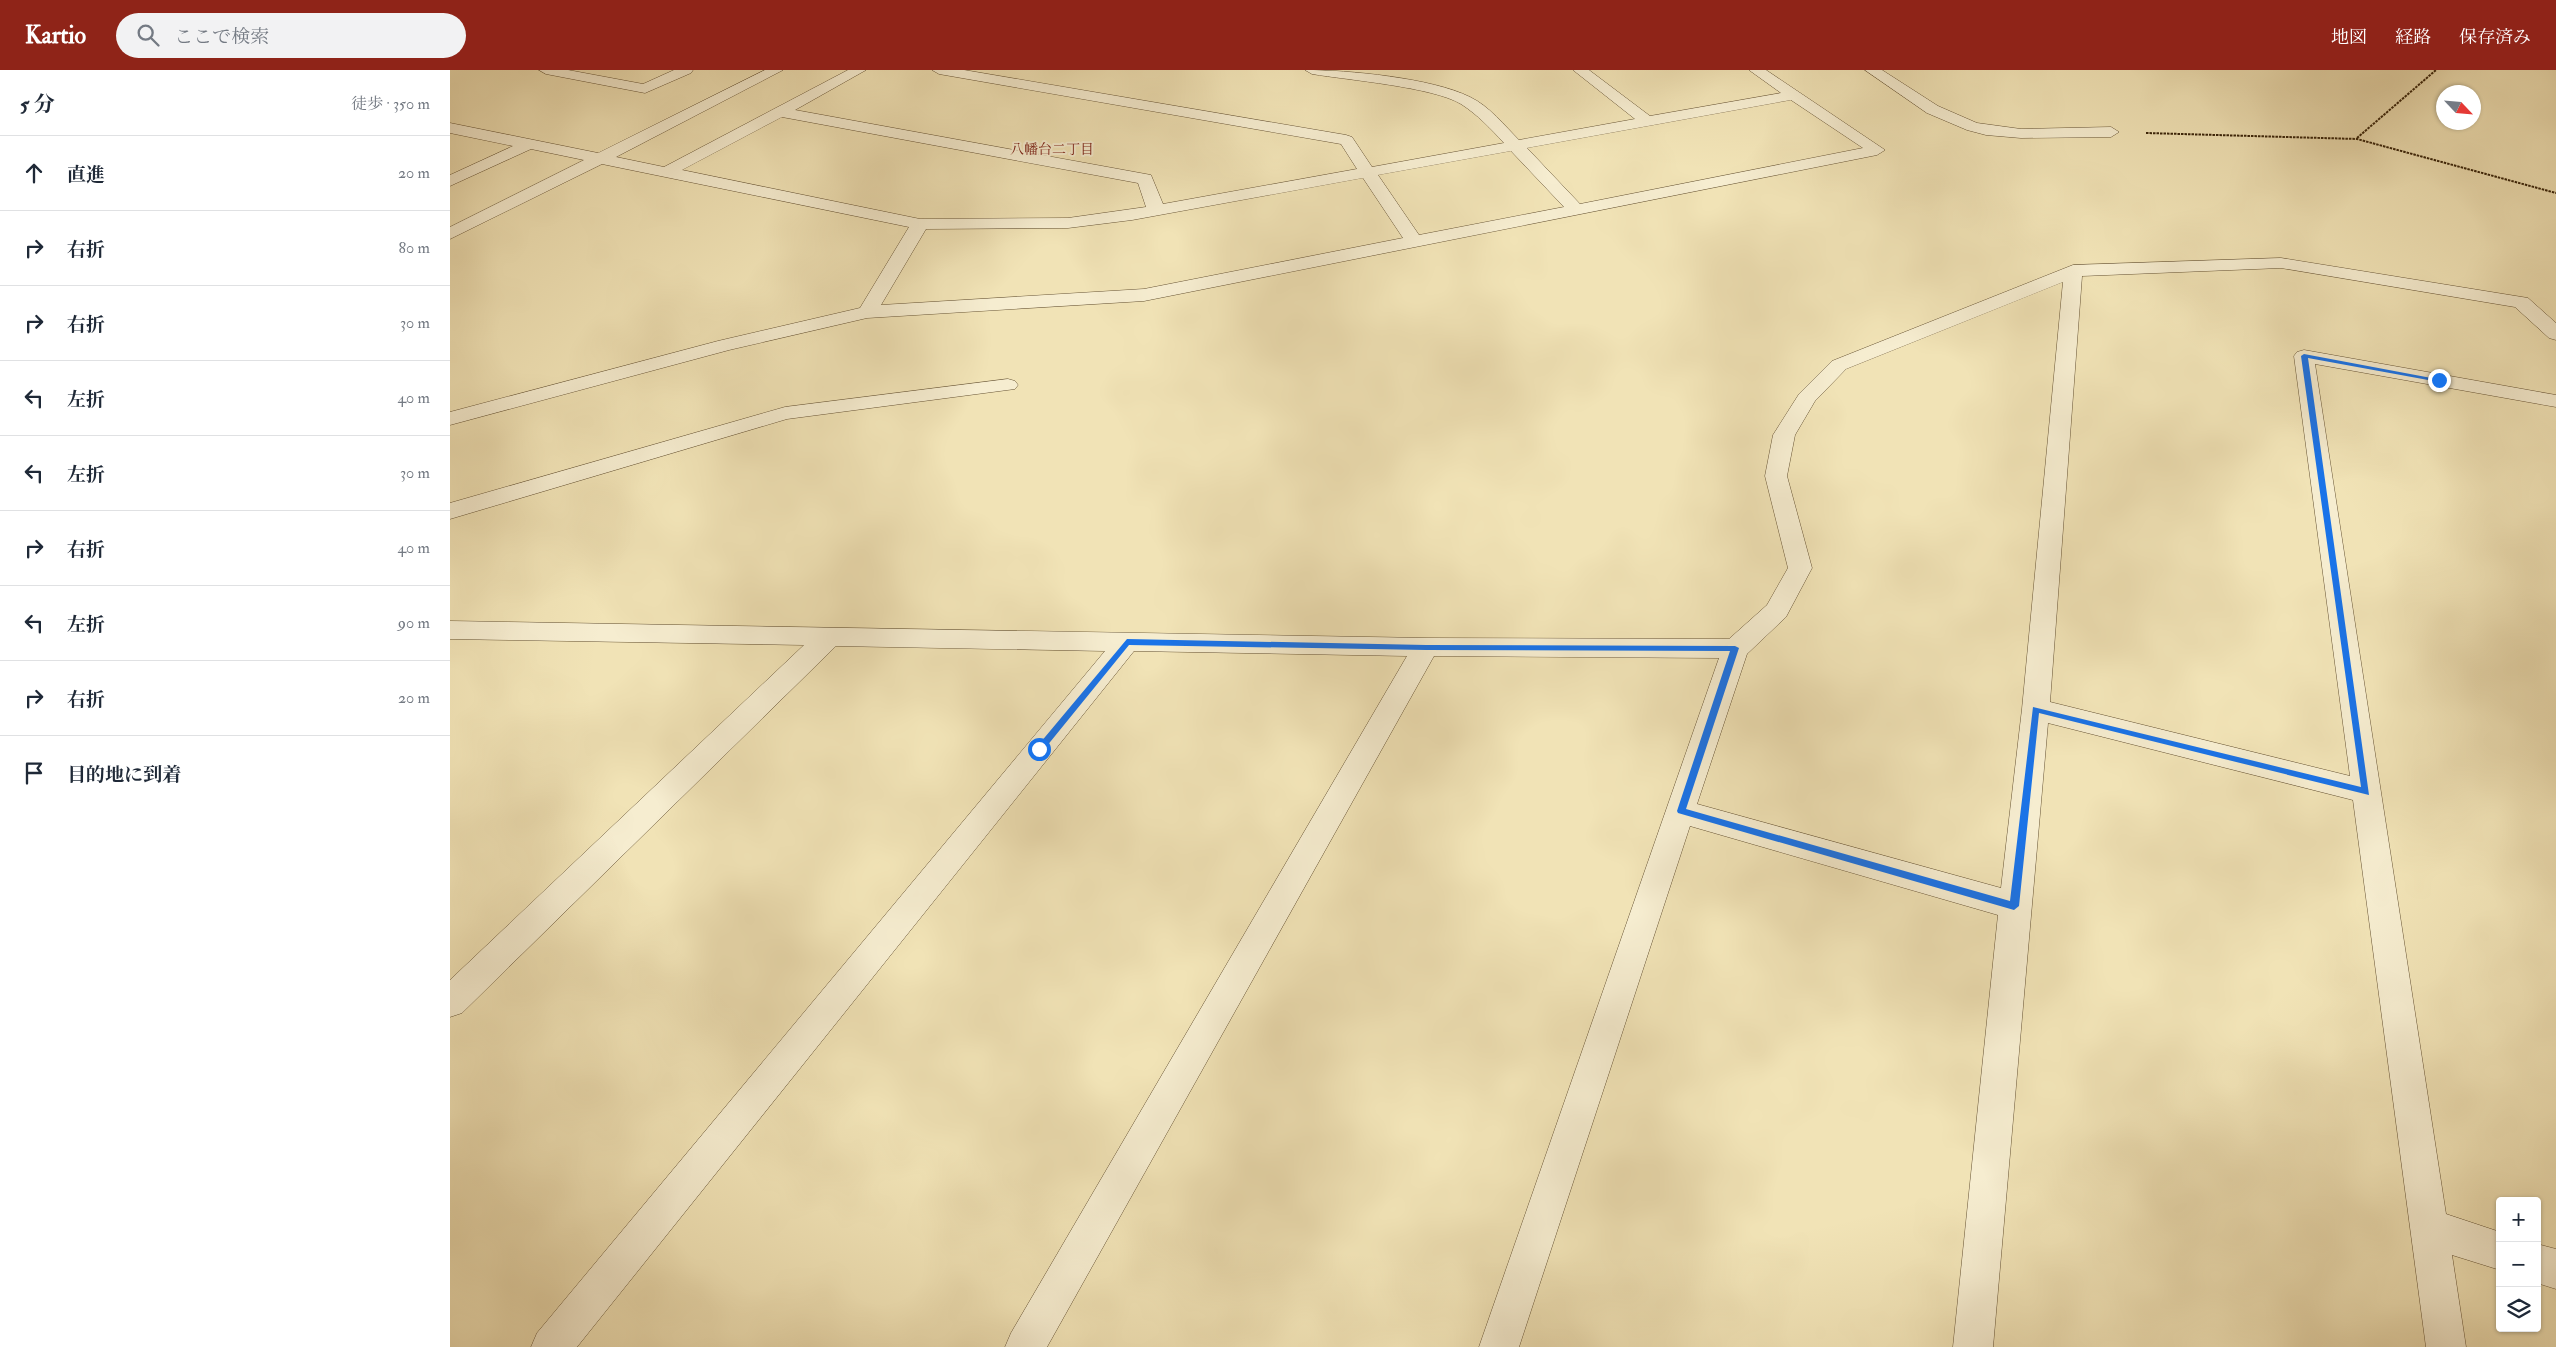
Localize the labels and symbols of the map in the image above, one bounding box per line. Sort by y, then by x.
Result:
north arrow [2436,85,2481,130]
district label: 八幡台二丁目 [1010,141,1094,158]
route end [2428,369,2451,392]
route start [1028,738,1051,761]

